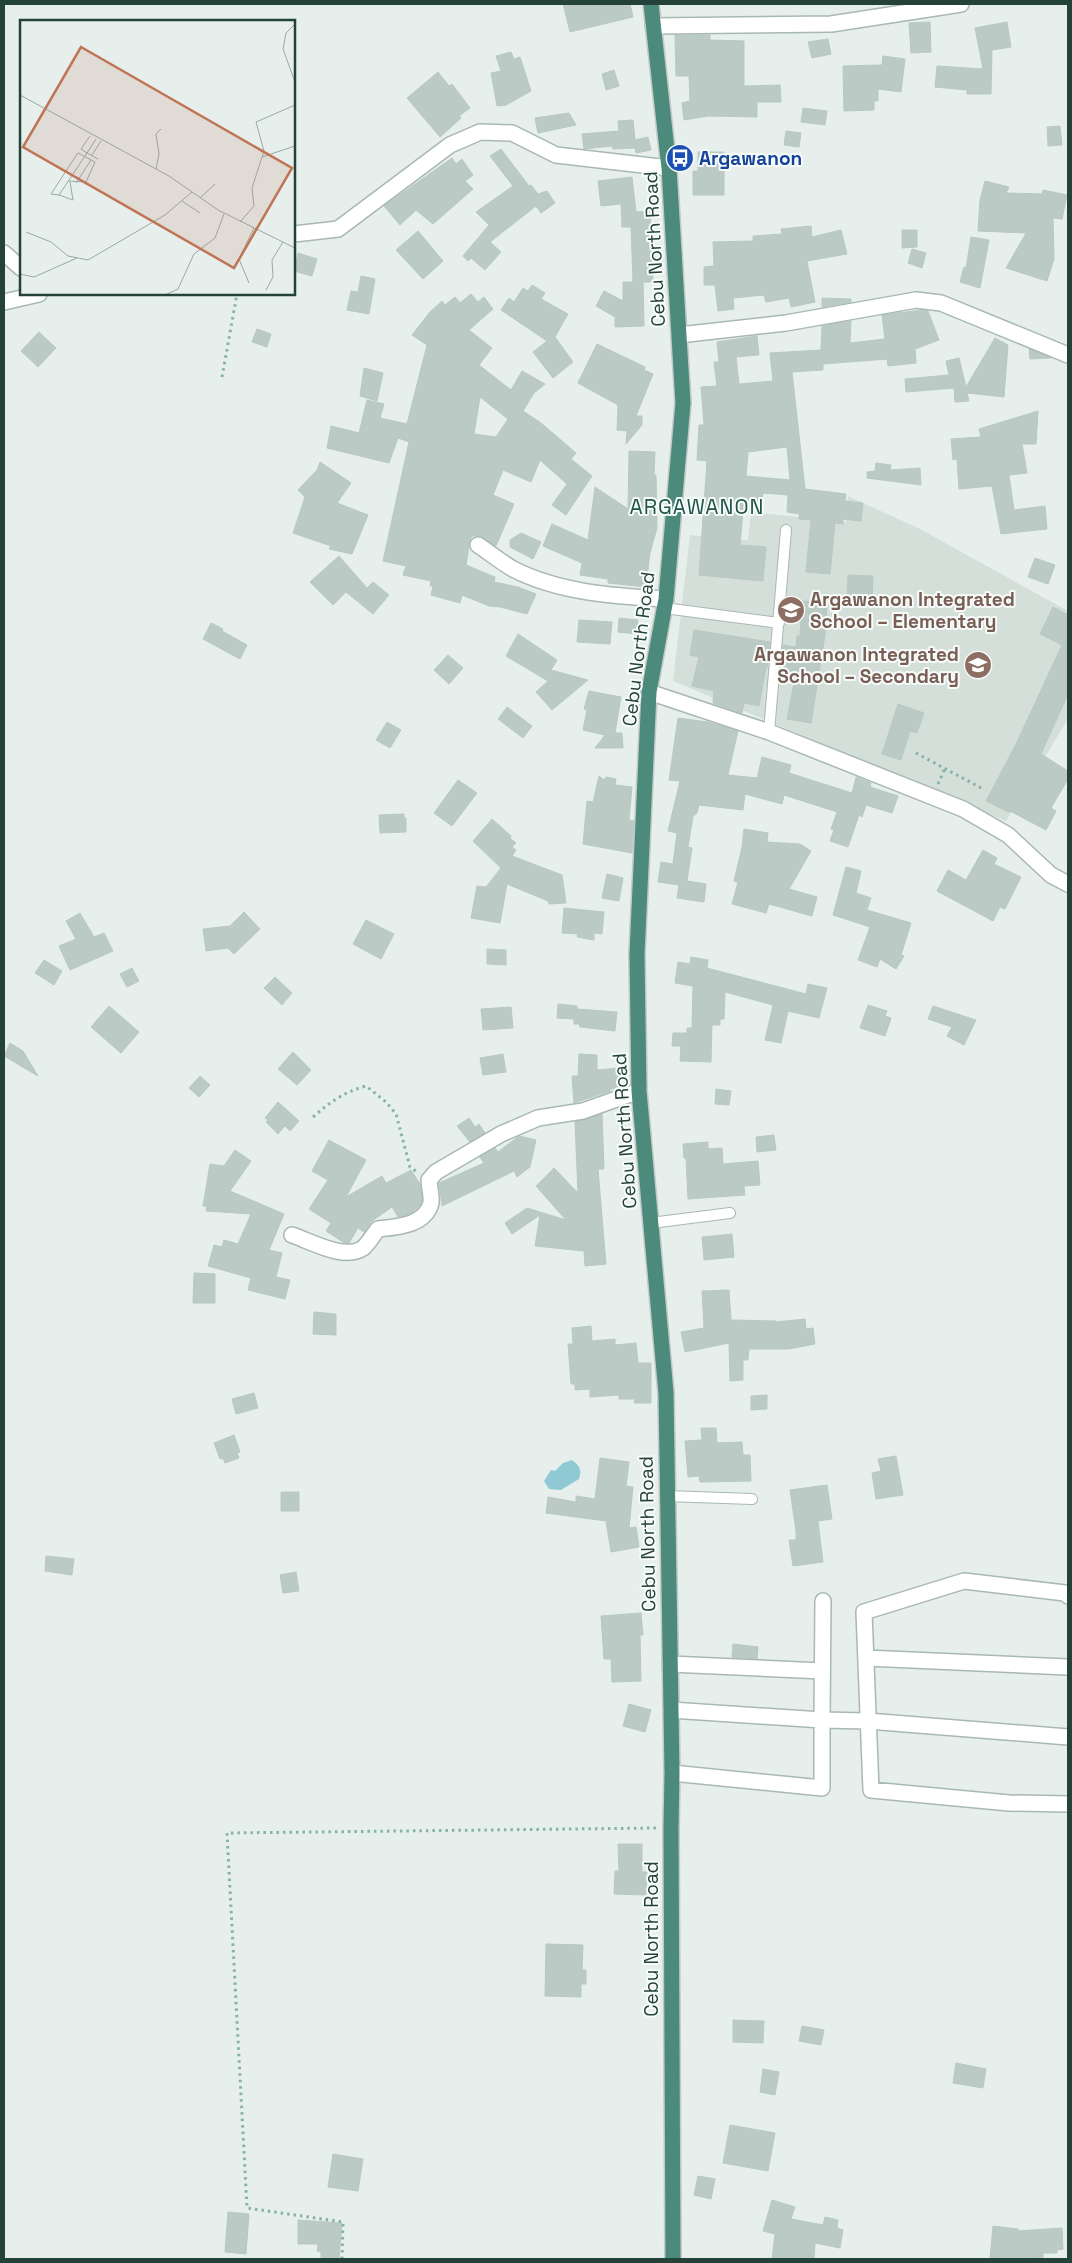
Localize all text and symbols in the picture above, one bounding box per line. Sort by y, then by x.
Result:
inset map [20,20,295,295]
bus stop icon: Argawanon [665,143,695,173]
place label: Argawanon [699,146,802,171]
street label: Cebu North Road [638,171,671,327]
district label: ARGAWANON [629,493,765,520]
street label: Cebu North Road [617,570,660,728]
place label: Argawanon Integrated School – Elementary [810,587,1015,634]
school or university icon: Argawanon Integrated School – Elementary [776,595,806,625]
place label: Argawanon Integrated School – Secondary [754,642,959,689]
school or university icon: Argawanon Integrated School – Secondary [963,650,993,680]
street label: Cebu North Road [607,1052,642,1209]
street label: Cebu North Road [634,1456,661,1612]
street label: Cebu North Road [639,1861,664,2017]

